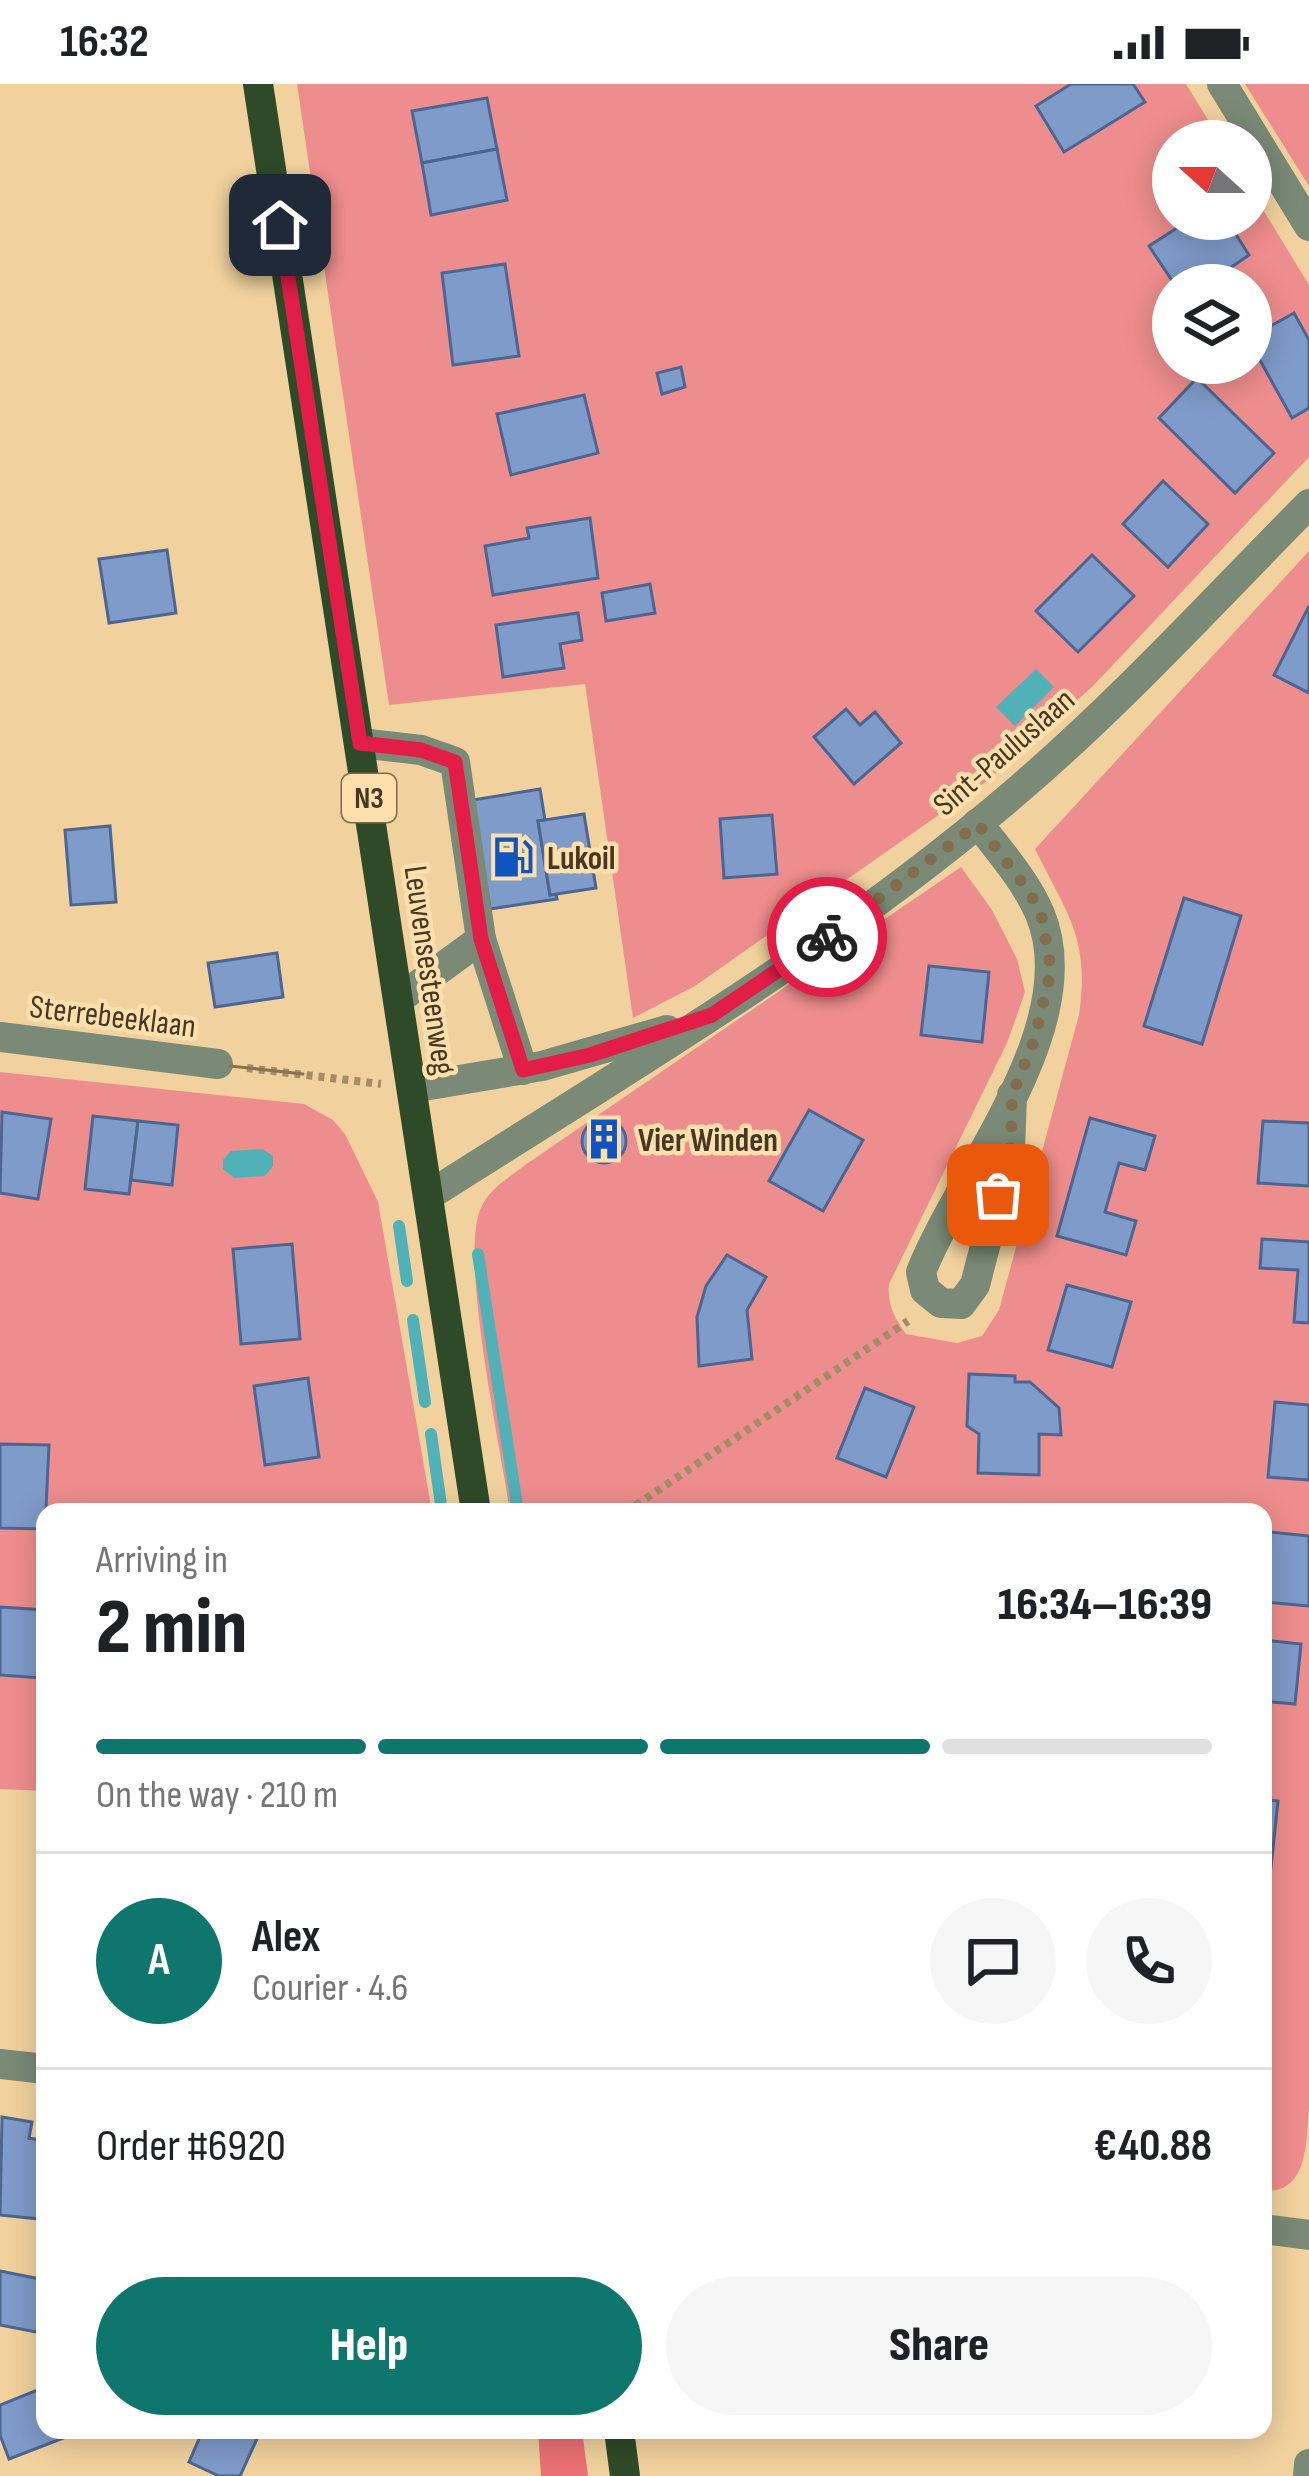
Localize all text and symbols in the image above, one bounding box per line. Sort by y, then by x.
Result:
text: 16:32 [60,15,149,70]
north arrow [1152,120,1272,240]
map controls [1152,120,1272,384]
pin [229,174,331,276]
icon: home [247,192,313,258]
button: layers [1152,264,1272,384]
street label: Sint-Pauluslaan [925,680,1083,825]
road number: N3 [342,774,396,822]
fuel station icon: Lukoil [490,834,536,880]
place label: Lukoil [547,839,615,879]
street label: Leuvensesteenweg [395,863,464,1078]
courier [767,877,887,997]
icon: bike [794,904,860,970]
street label: Sterrebeeklaan [27,987,198,1047]
building icon: Vier Winden [581,1116,627,1162]
place label: Vier Winden [638,1121,778,1161]
pin [947,1144,1049,1246]
icon: bag [965,1162,1031,1228]
text: Arriving in [96,1537,228,1584]
text: 16:34–16:39 [998,1578,1212,1633]
text: 2 min [96,1582,247,1675]
text: On the way · 210 m [96,1772,338,1819]
button: chat [930,1898,1056,2024]
button: phone [1086,1898,1212,2024]
text: Alex [252,1910,320,1965]
text: A [148,1933,170,1988]
text: Courier · 4.6 [252,1965,408,2012]
text: Order #6920 [96,2119,286,2174]
text: €40.88 [1094,2119,1212,2174]
button: Help [96,2277,642,2415]
button: Share [666,2277,1212,2415]

